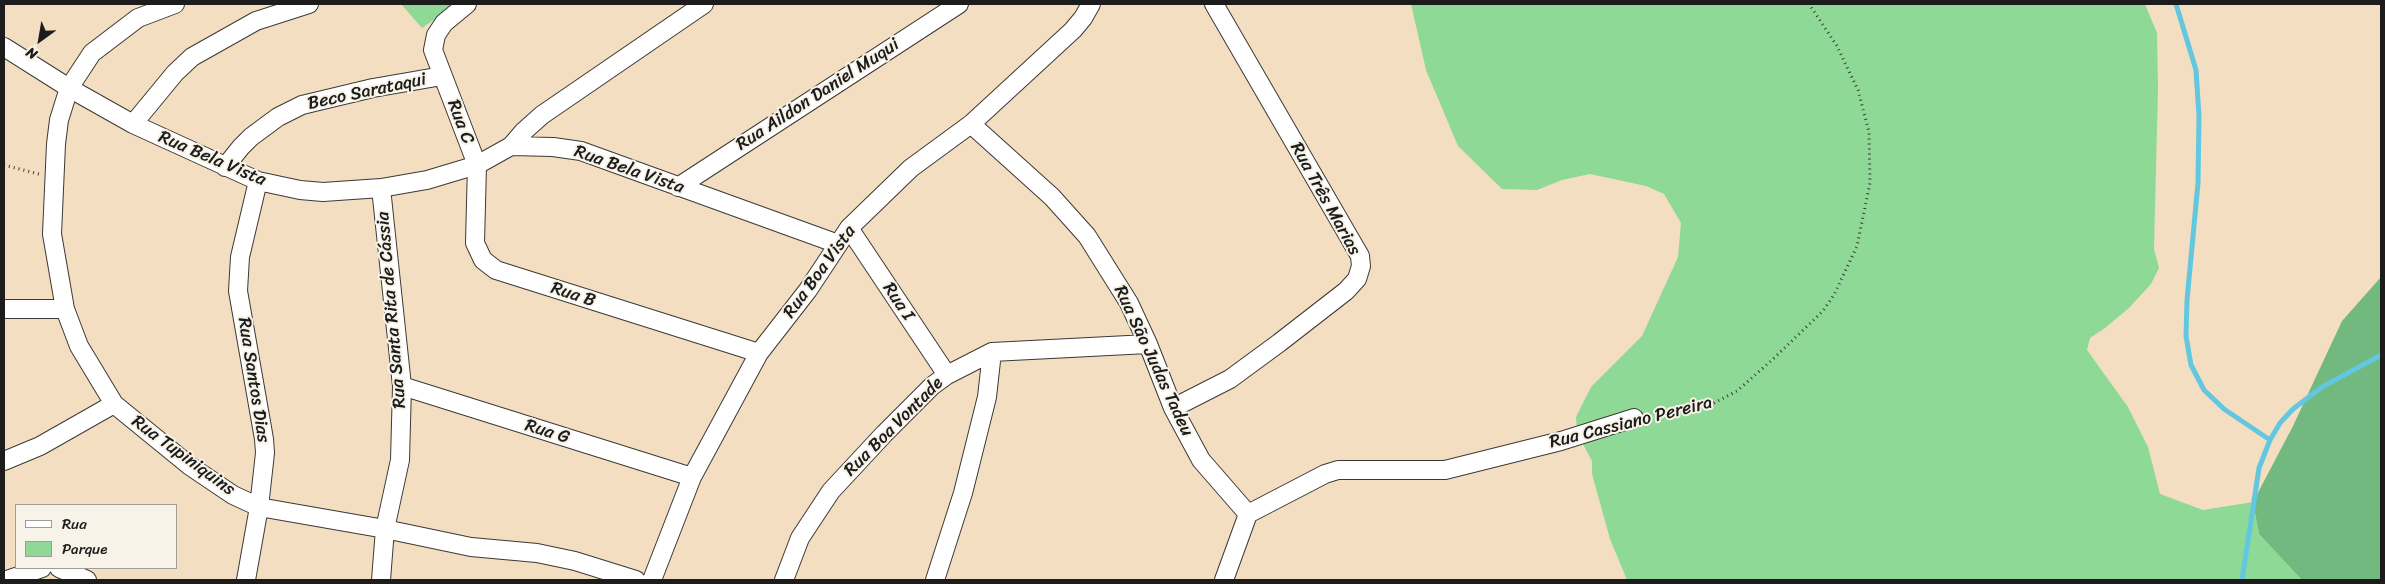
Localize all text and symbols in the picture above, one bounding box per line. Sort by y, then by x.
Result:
north arrow [15,15,65,65]
street label: Rua Aildon Daniel Muqui [732,34,904,156]
text: N [21,40,43,66]
street label: Beco Sarataqui [306,69,428,115]
street label: Rua C [442,97,478,147]
street label: Rua Bela Vista [155,127,269,191]
street label: Rua Três Marias [1285,139,1365,259]
street label: Rua Bela Vista [571,141,687,199]
street label: Rua Santa Rita de Cássia [373,211,411,409]
street label: Rua Boa Vista [779,221,861,323]
street label: Rua B [548,278,598,312]
street label: Rua I [877,279,919,325]
street label: Rua São Judas Tadeu [1109,282,1197,440]
street label: Rua Santos Dias [232,316,274,444]
street label: Rua Boa Vontade [840,373,948,481]
street label: Rua Cassiano Pereira [1547,392,1715,454]
street label: Rua Tupiniquins [127,411,239,501]
street label: Rua G [522,415,572,449]
legend [15,504,178,569]
text: Rua [62,511,87,537]
text: Parque [62,536,107,562]

